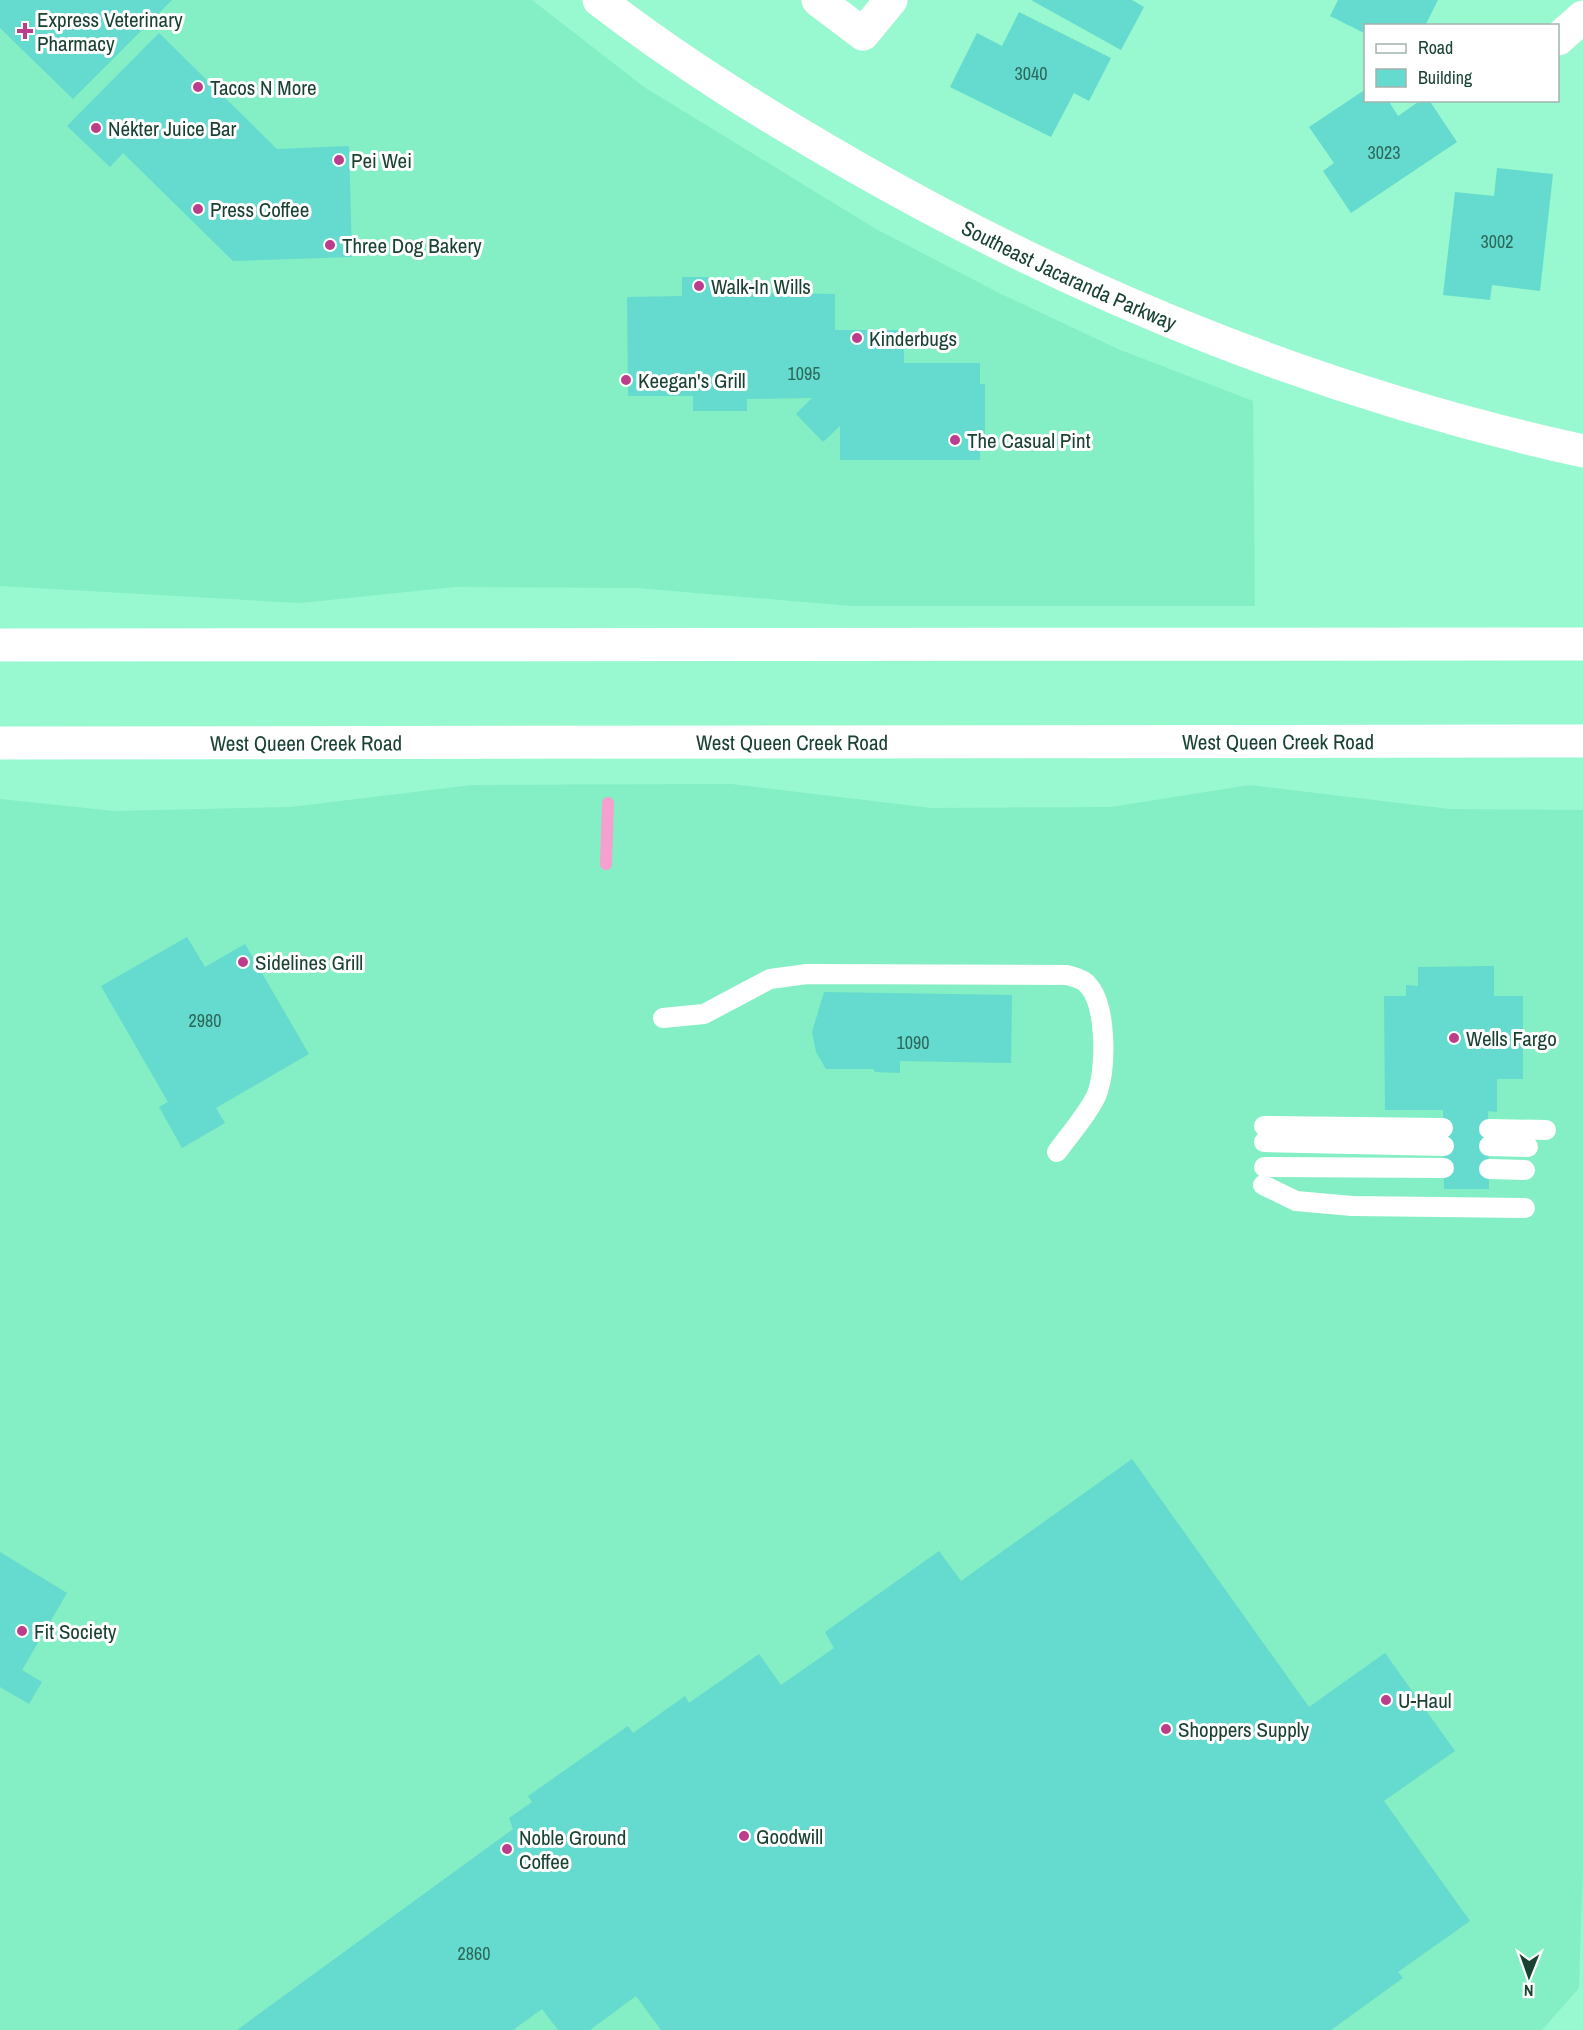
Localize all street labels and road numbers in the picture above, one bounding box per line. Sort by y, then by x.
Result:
street label: Southeast Jacaranda Parkway [957,213,1181,337]
street label: West Queen Creek Road [696,727,888,757]
street label: West Queen Creek Road [1182,727,1374,756]
street label: West Queen Creek Road [210,728,402,757]

